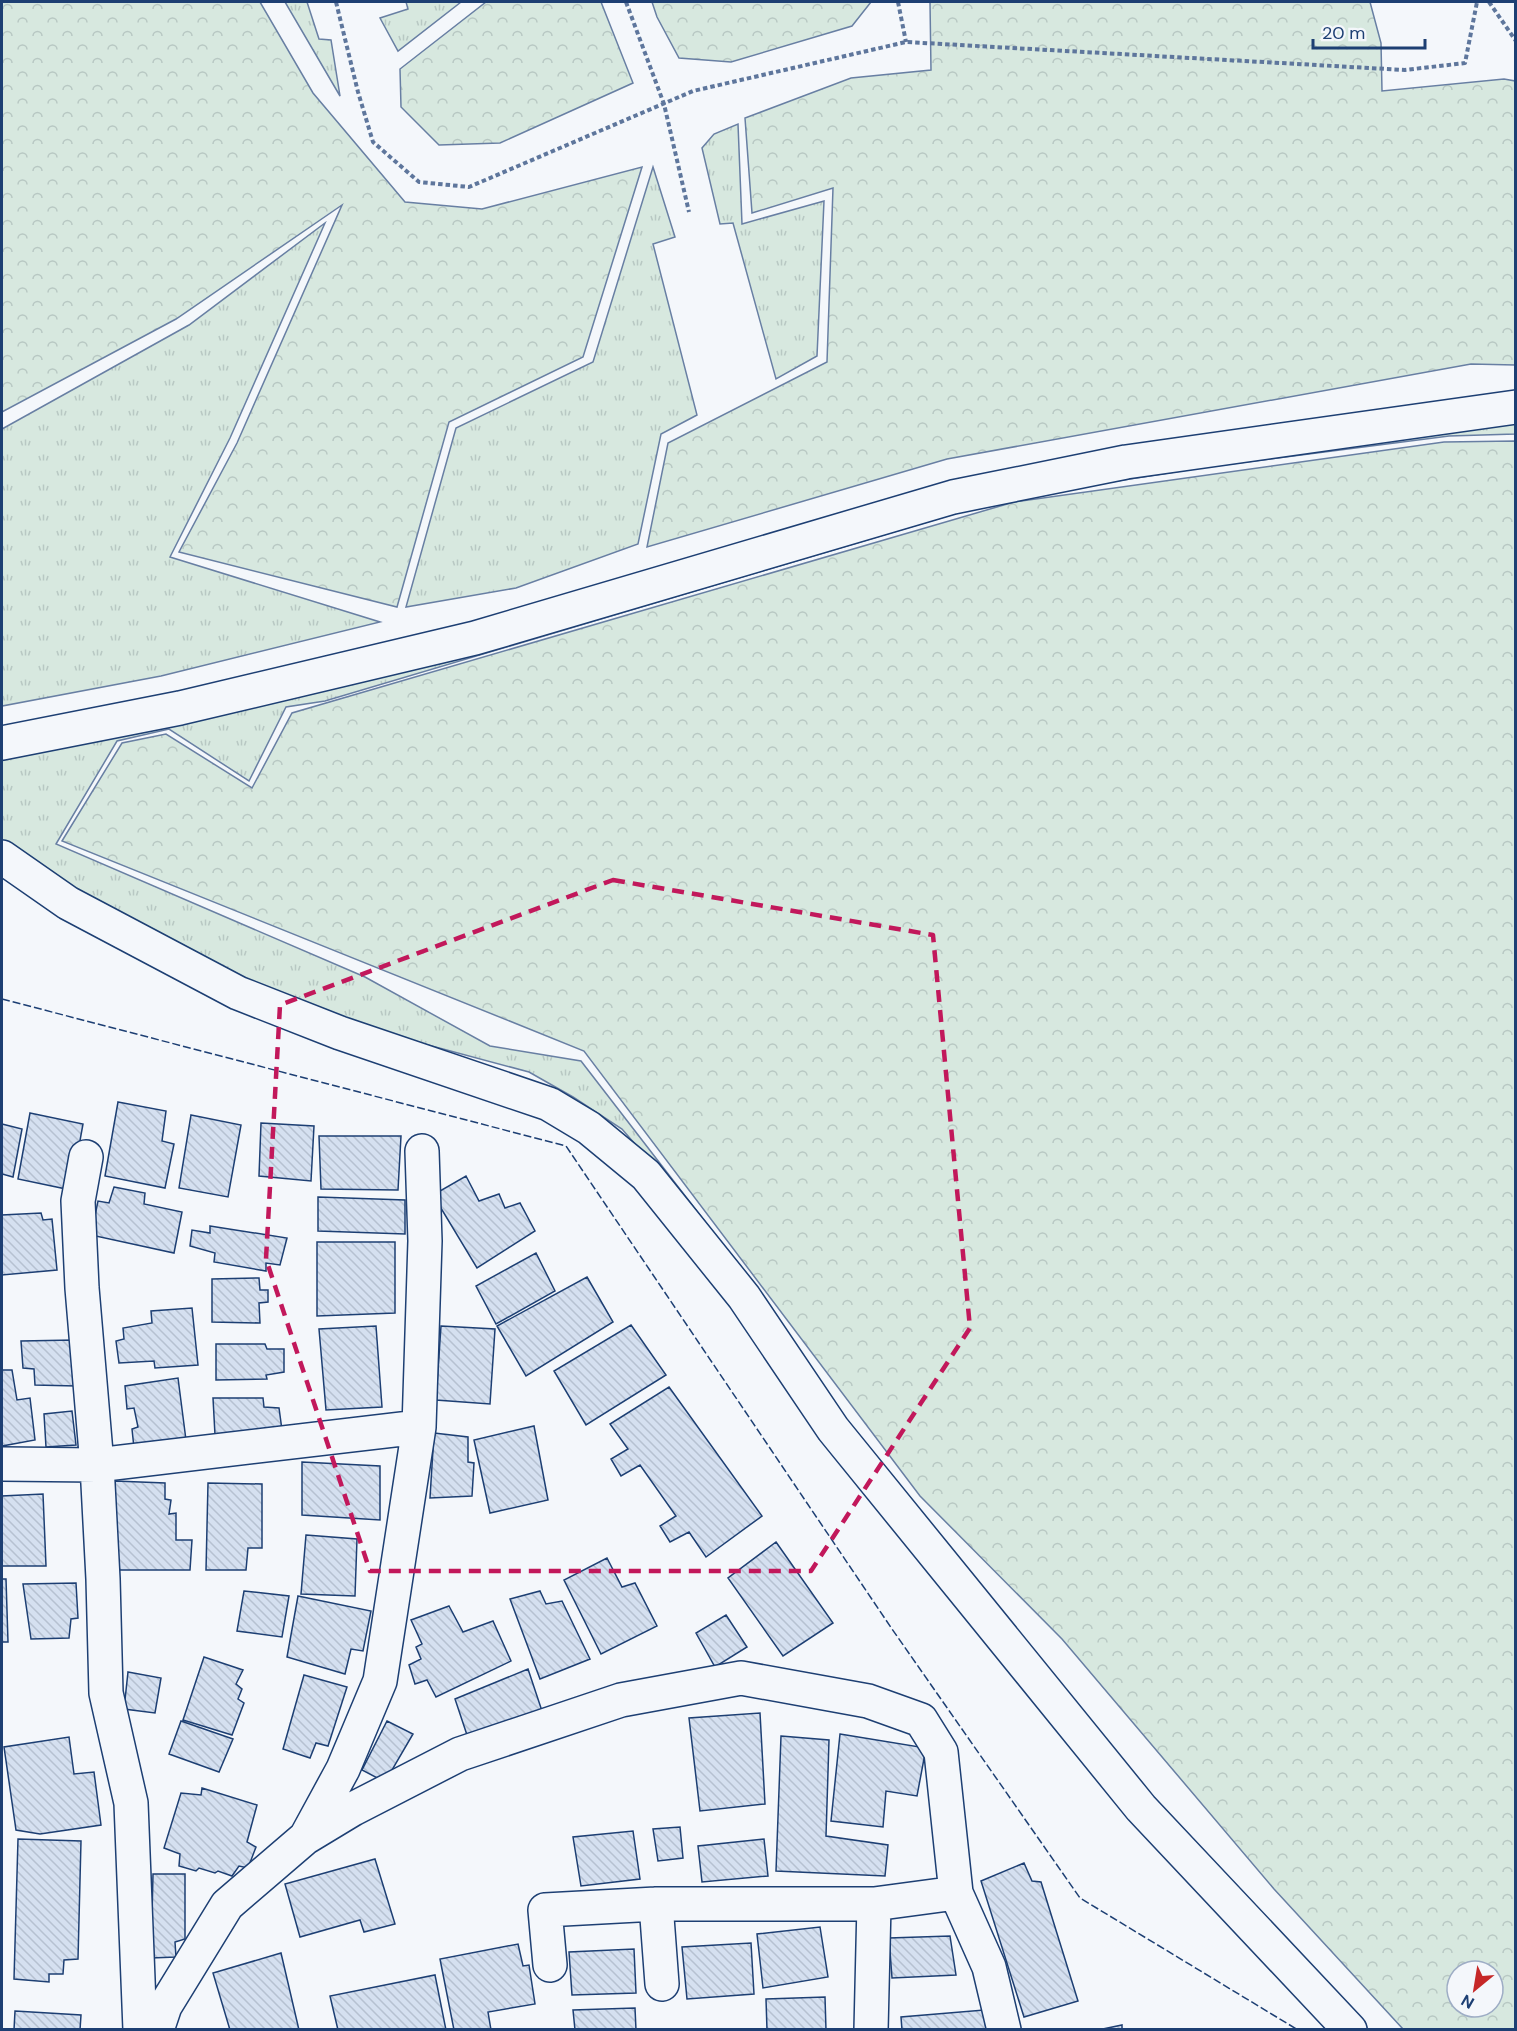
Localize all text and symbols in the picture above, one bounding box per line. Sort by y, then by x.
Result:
scale bar [1313,12,1426,50]
text: 20 m [1322,21,1365,45]
north arrow [1445,1959,1505,2019]
text: N [1457,1990,1478,2014]

